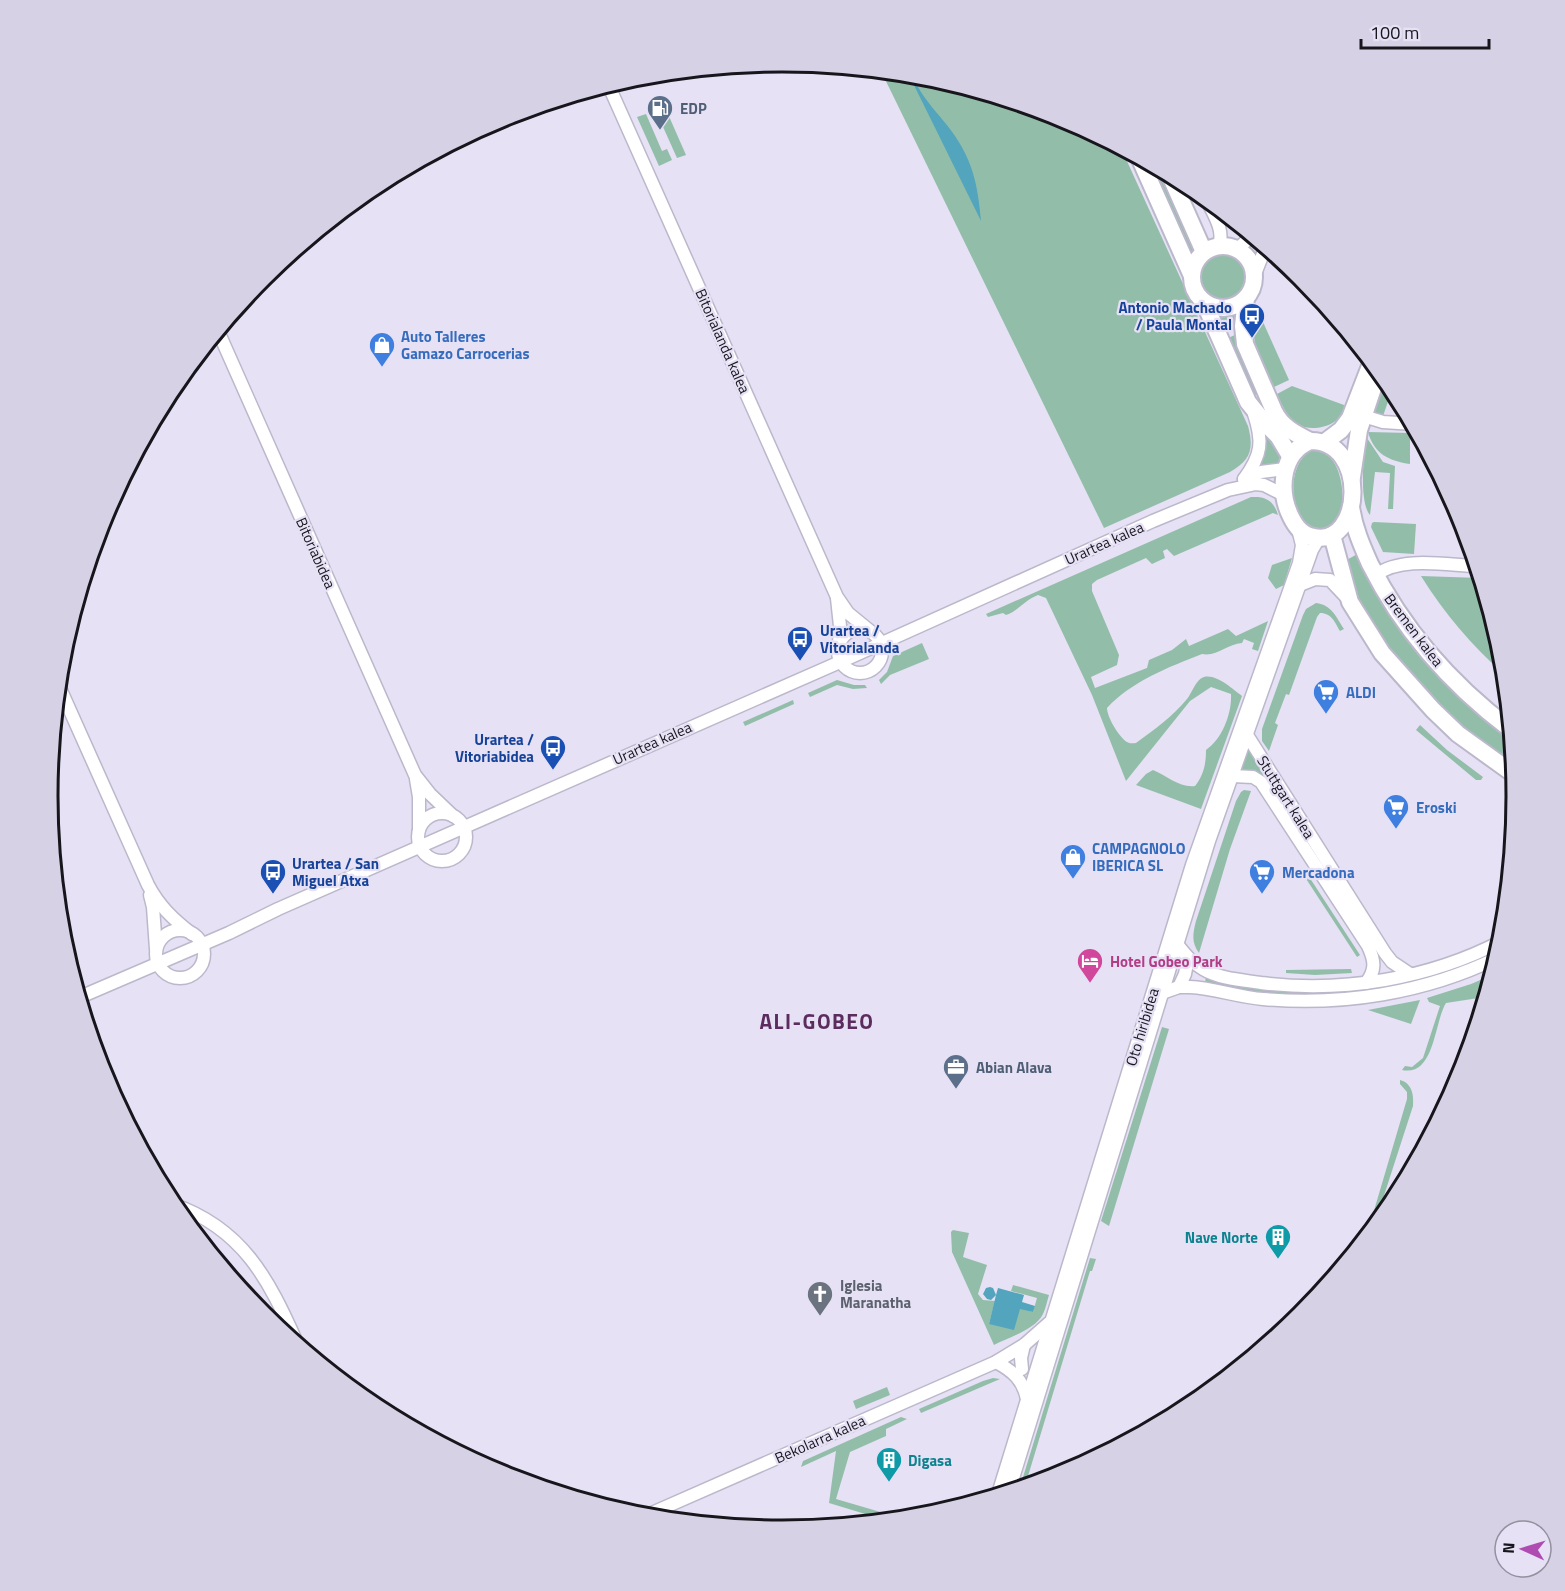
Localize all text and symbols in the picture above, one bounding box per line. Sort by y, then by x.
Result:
scale bar [1361,12,1488,50]
text: 100 m [1370,19,1419,46]
fuel station icon: EDP [645,93,675,131]
place label: EDP [680,97,707,120]
street label: Bitorialanda kalea [690,285,757,398]
place label: Antonio Machado / Paula Montal [1118,296,1232,336]
bus stop icon: Antonio Machado / Paula Montal [1237,301,1267,339]
place label: Auto Talleres Gamazo Carrocerias [401,325,530,365]
shop icon: Auto Talleres Gamazo Carrocerias [367,330,397,368]
street label: Bitoriabidea [290,514,342,593]
street label: Urartea kalea [1061,515,1148,571]
street label: Bremen kalea [1379,589,1450,672]
place label: Urartea / Vitorialanda [820,619,900,659]
bus stop icon: Urartea / Vitorialanda [785,624,815,662]
supermarket icon: ALDI [1311,677,1341,715]
place label: ALDI [1346,681,1376,704]
street label: Urartea kalea [609,715,696,771]
place label: Urartea / Vitoriabidea [455,728,534,768]
bus stop icon: Urartea / Vitoriabidea [538,733,568,771]
street label: Stuttgart kalea [1251,751,1321,843]
supermarket icon: Eroski [1381,792,1411,830]
place label: Eroski [1416,796,1457,819]
place label: CAMPAGNOLO IBERICA SL [1092,837,1186,877]
shop icon: CAMPAGNOLO IBERICA SL [1058,842,1088,880]
place label: Urartea / San Miguel Atxa [292,852,379,892]
bus stop icon: Urartea / San Miguel Atxa [258,857,288,895]
supermarket icon: Mercadona [1247,857,1277,895]
place label: Mercadona [1282,861,1355,884]
hotel icon: Hotel Gobeo Park [1075,946,1105,984]
place label: Hotel Gobeo Park [1110,950,1223,973]
street label: Oto hiribidea [1119,985,1165,1069]
district label: ALI-GOBEO [759,1005,875,1037]
office icon: Abian Alava [941,1052,971,1090]
place label: Abian Alava [976,1056,1052,1079]
building icon: Nave Norte [1263,1222,1293,1260]
place label: Nave Norte [1185,1226,1258,1249]
place label: Iglesia Maranatha [840,1274,911,1314]
church icon: Iglesia Maranatha [805,1279,835,1317]
street label: Bekolarra kalea [771,1409,869,1469]
building icon: Digasa [874,1445,904,1483]
place label: Digasa [908,1449,952,1472]
north arrow [1493,1519,1553,1579]
text: N [1496,1542,1520,1554]

